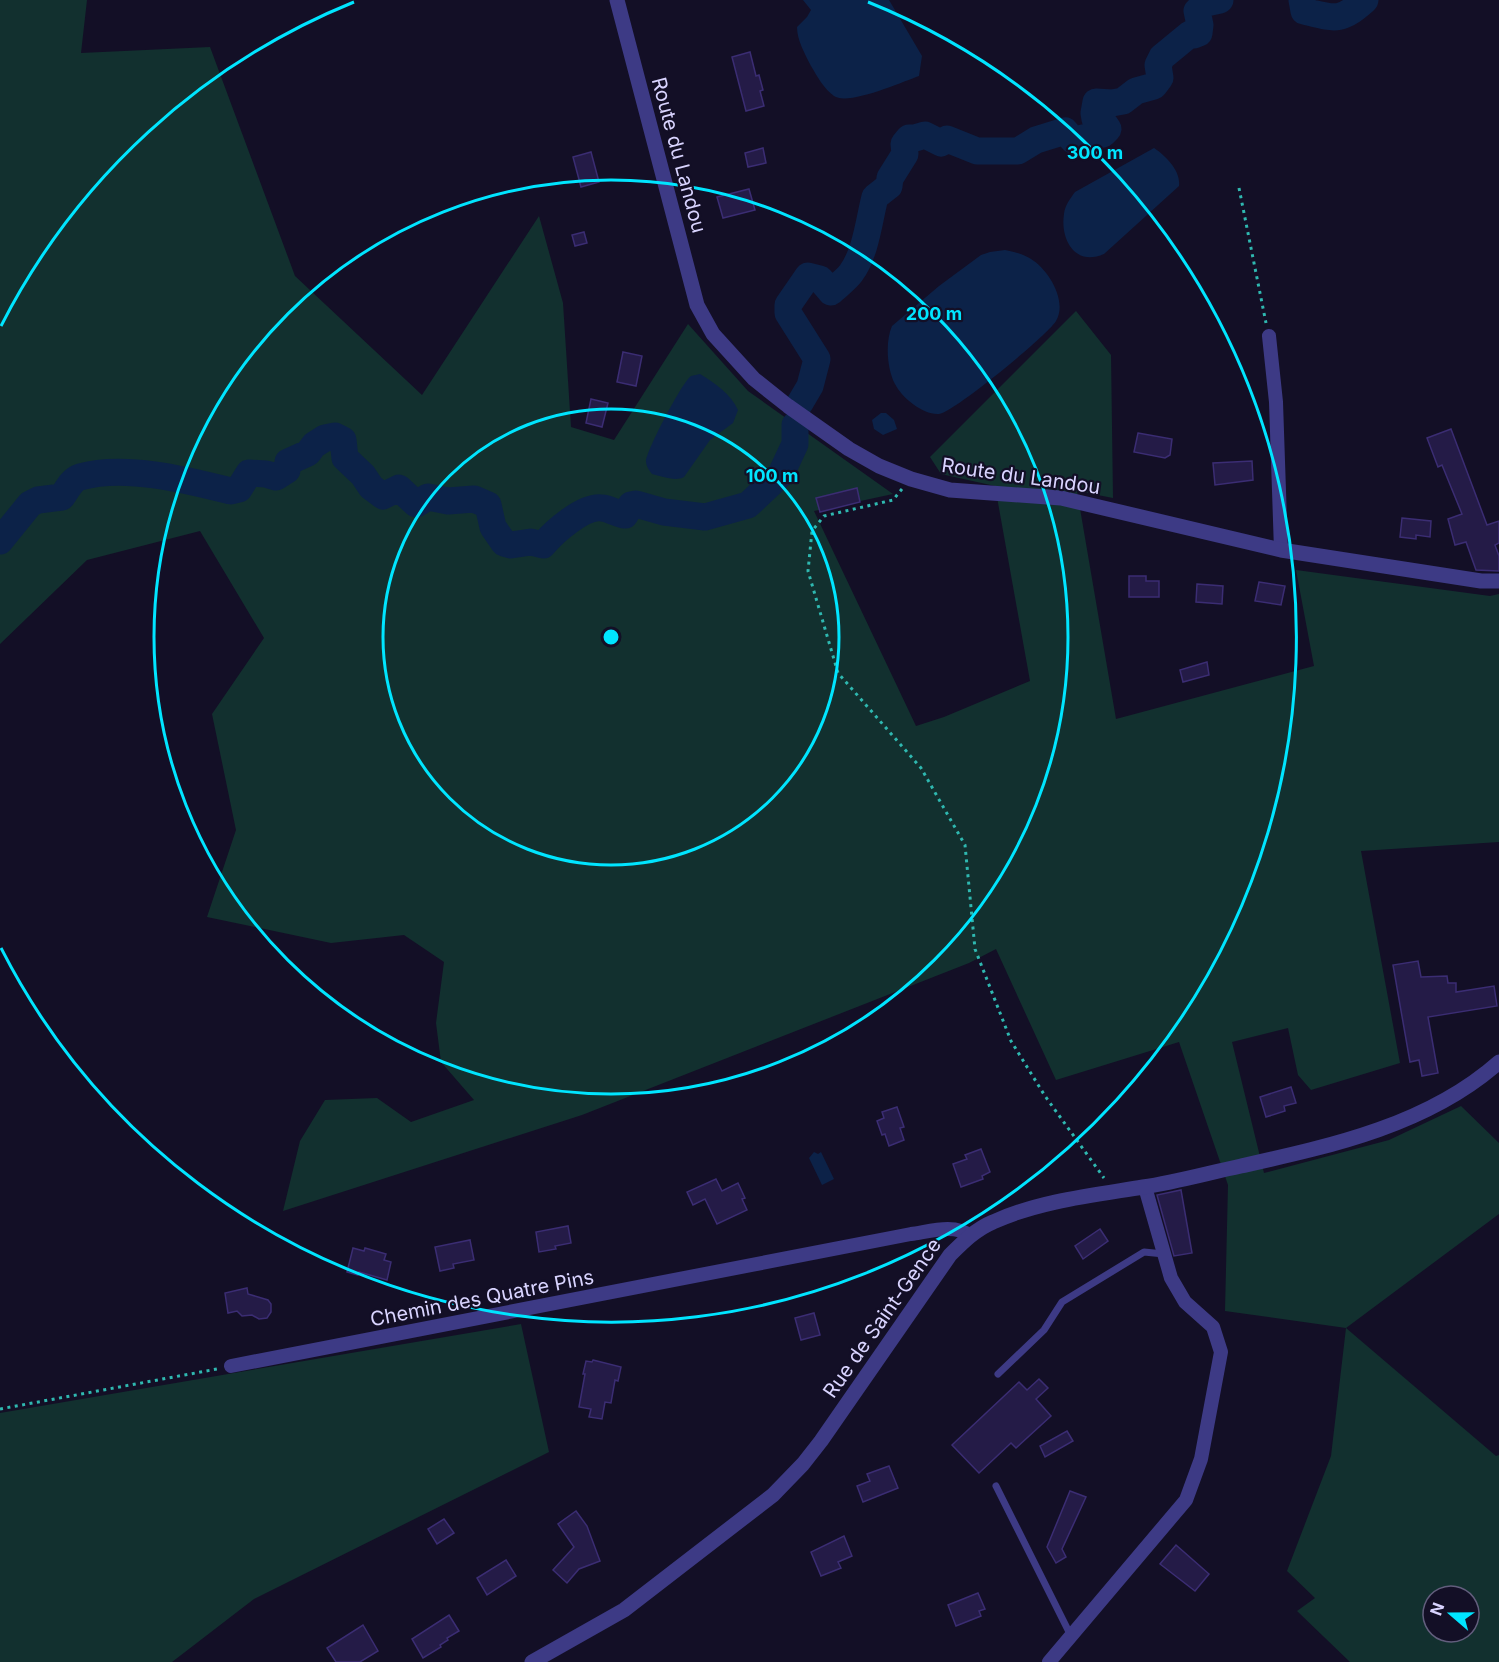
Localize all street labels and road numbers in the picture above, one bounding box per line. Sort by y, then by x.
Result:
street label: Route du Landou [647,75,711,235]
street label: Route du Landou [940,453,1102,499]
street label: Rue de Saint-Gence [818,1234,946,1402]
street label: Chemin des Quatre Pins [368,1265,596,1331]

